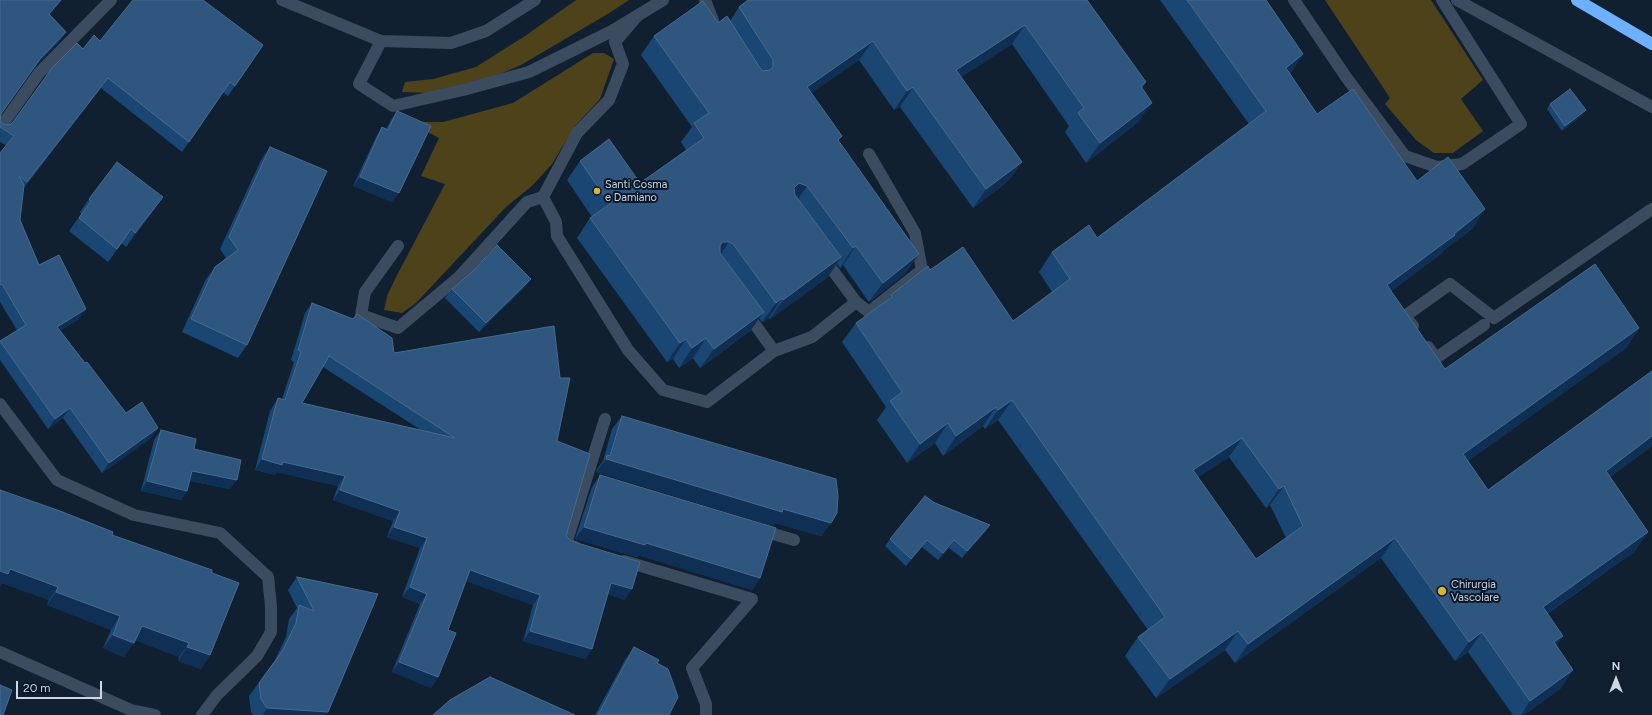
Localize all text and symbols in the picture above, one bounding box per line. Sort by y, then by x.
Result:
place label: Santi Cosma e Damiano [605,178,667,204]
marker: Santi Cosma e Damiano [592,186,602,196]
place label: Chirurgia Vascolare [1451,578,1499,604]
marker: Chirurgia Vascolare [1436,585,1448,597]
north arrow [1596,659,1636,699]
text: N [1612,660,1620,673]
scale bar [18,673,104,699]
text: 20 m [23,681,51,695]

